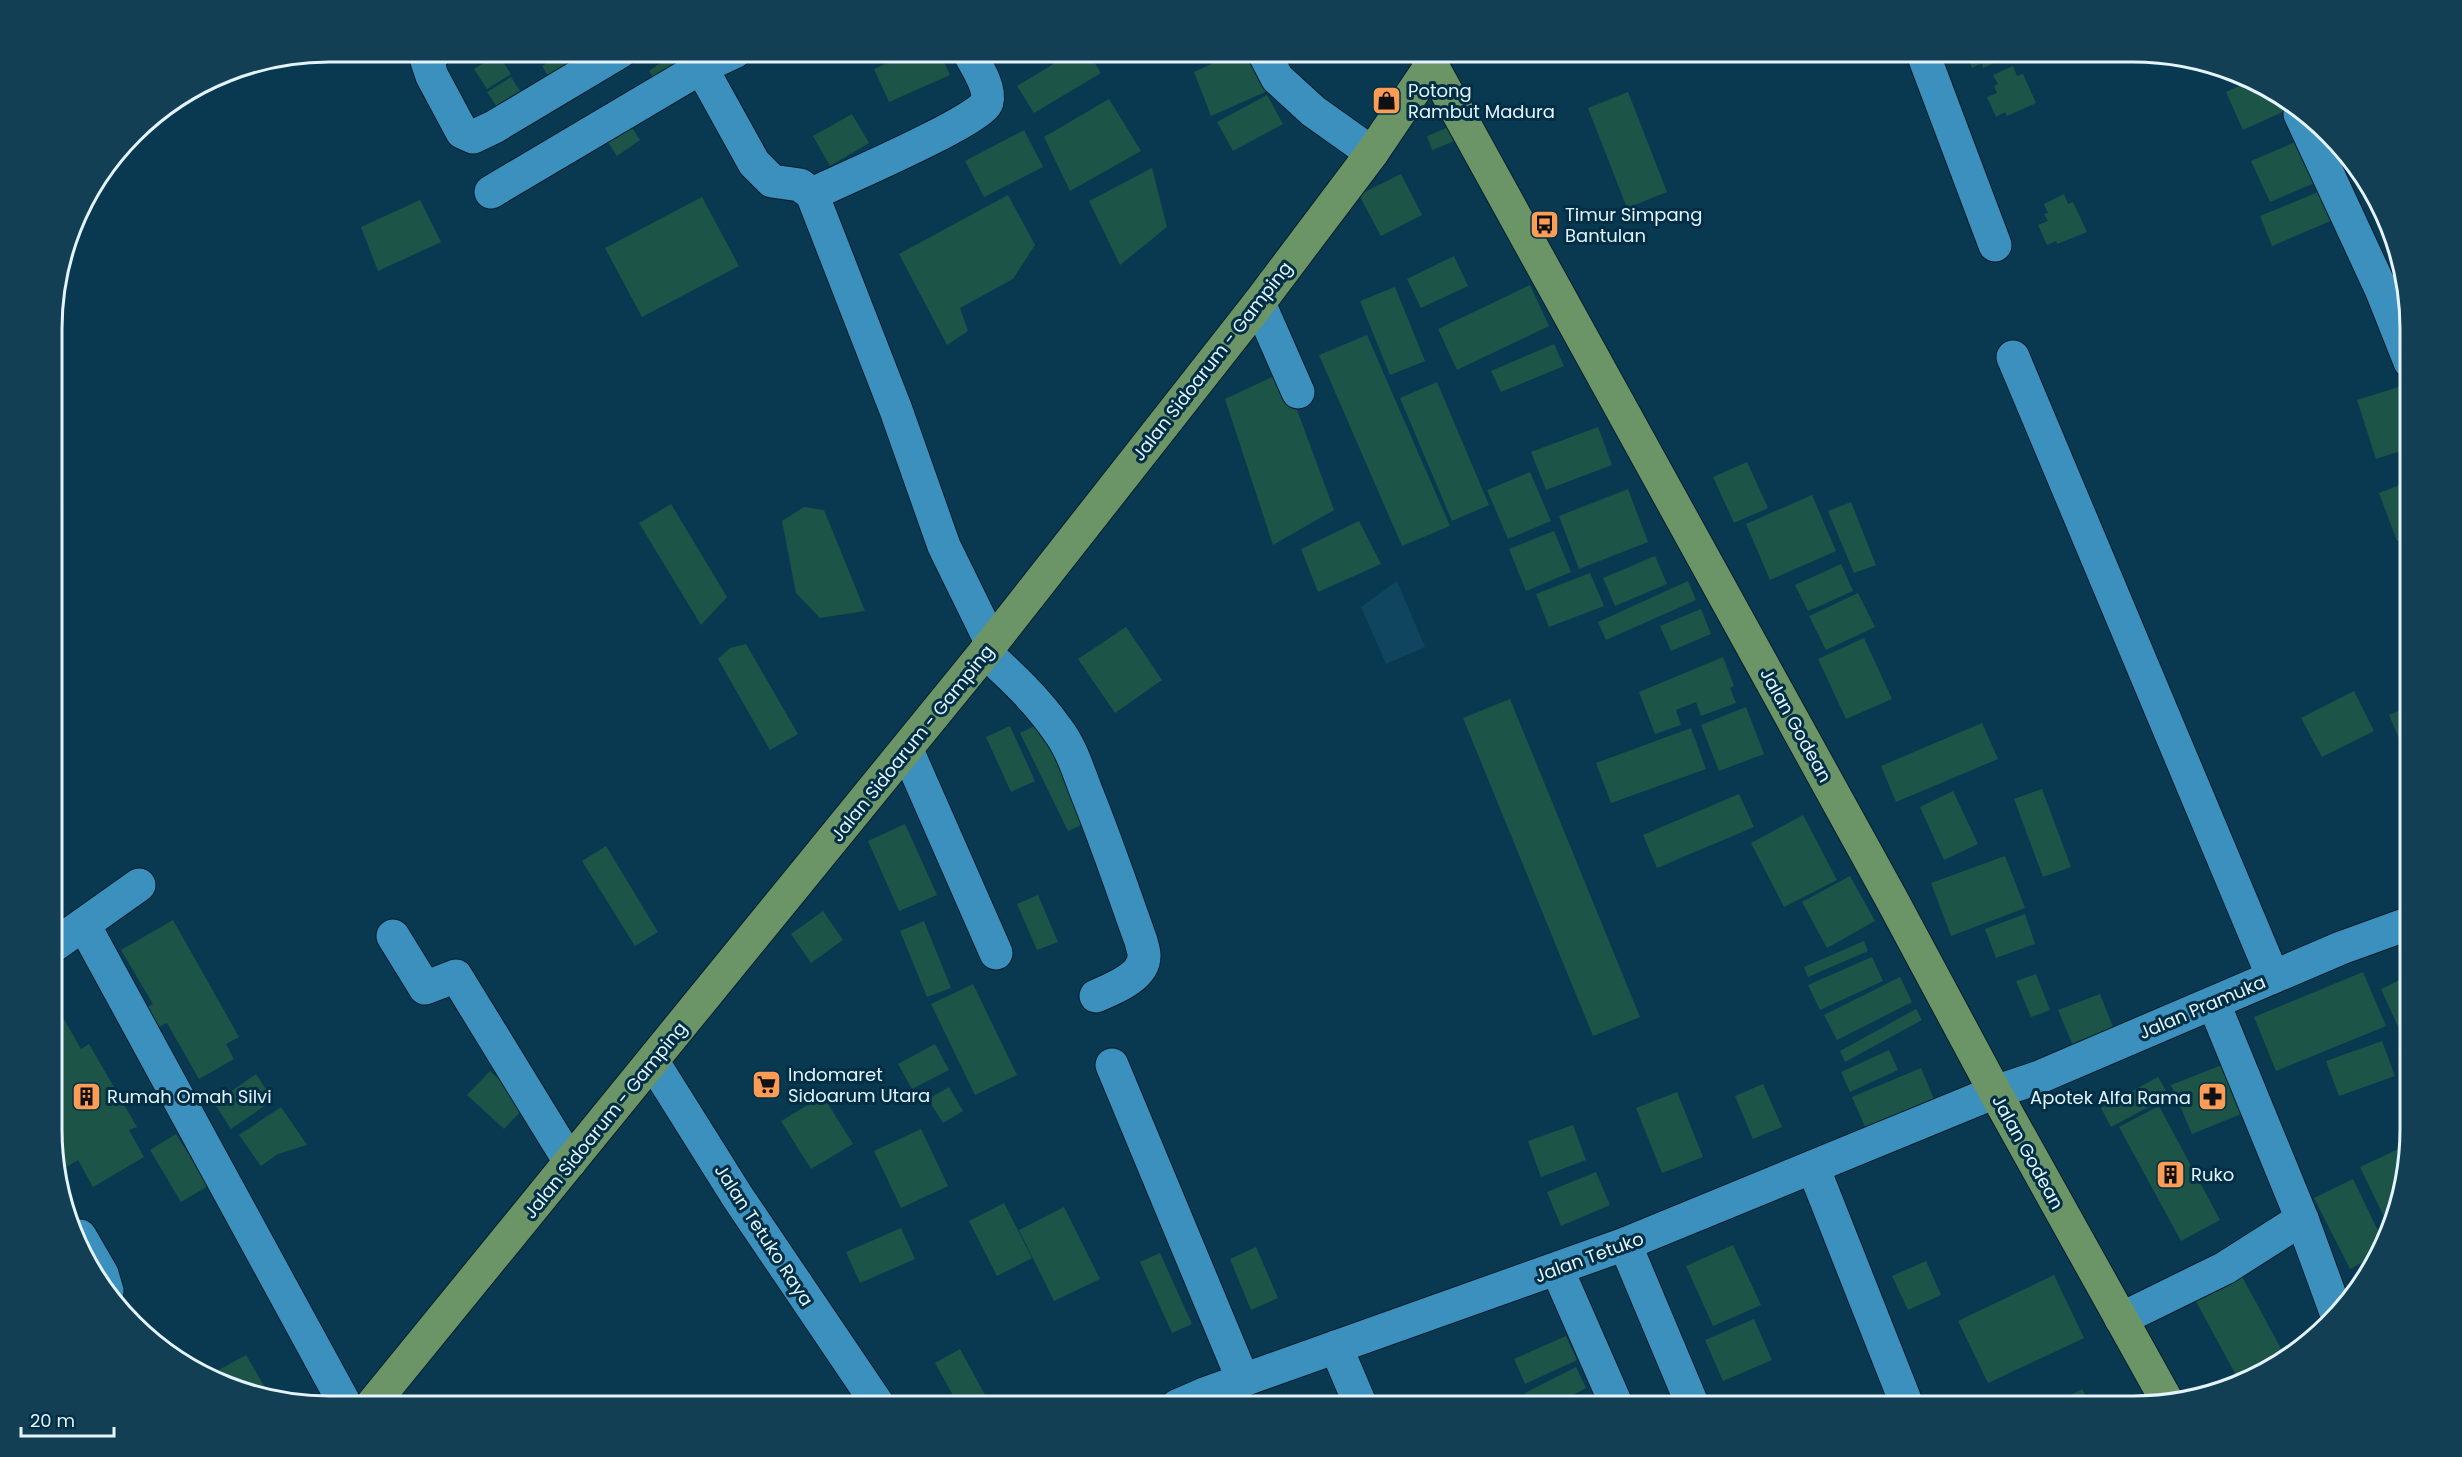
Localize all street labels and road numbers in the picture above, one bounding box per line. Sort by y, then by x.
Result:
street label: Jalan Sidoarum - Gamping [1126,256,1298,466]
street label: Jalan Sidoarum - Gamping [825,639,999,847]
street label: Jalan Godean [1754,663,1838,787]
street label: Jalan Pramuka [2135,969,2269,1045]
street label: Jalan Sidoarum - Gamping [518,1016,692,1224]
street label: Jalan Godean [1986,1090,2070,1214]
street label: Jalan Tetuko Raya [709,1159,819,1311]
street label: Jalan Tetuko [1531,1226,1647,1288]

